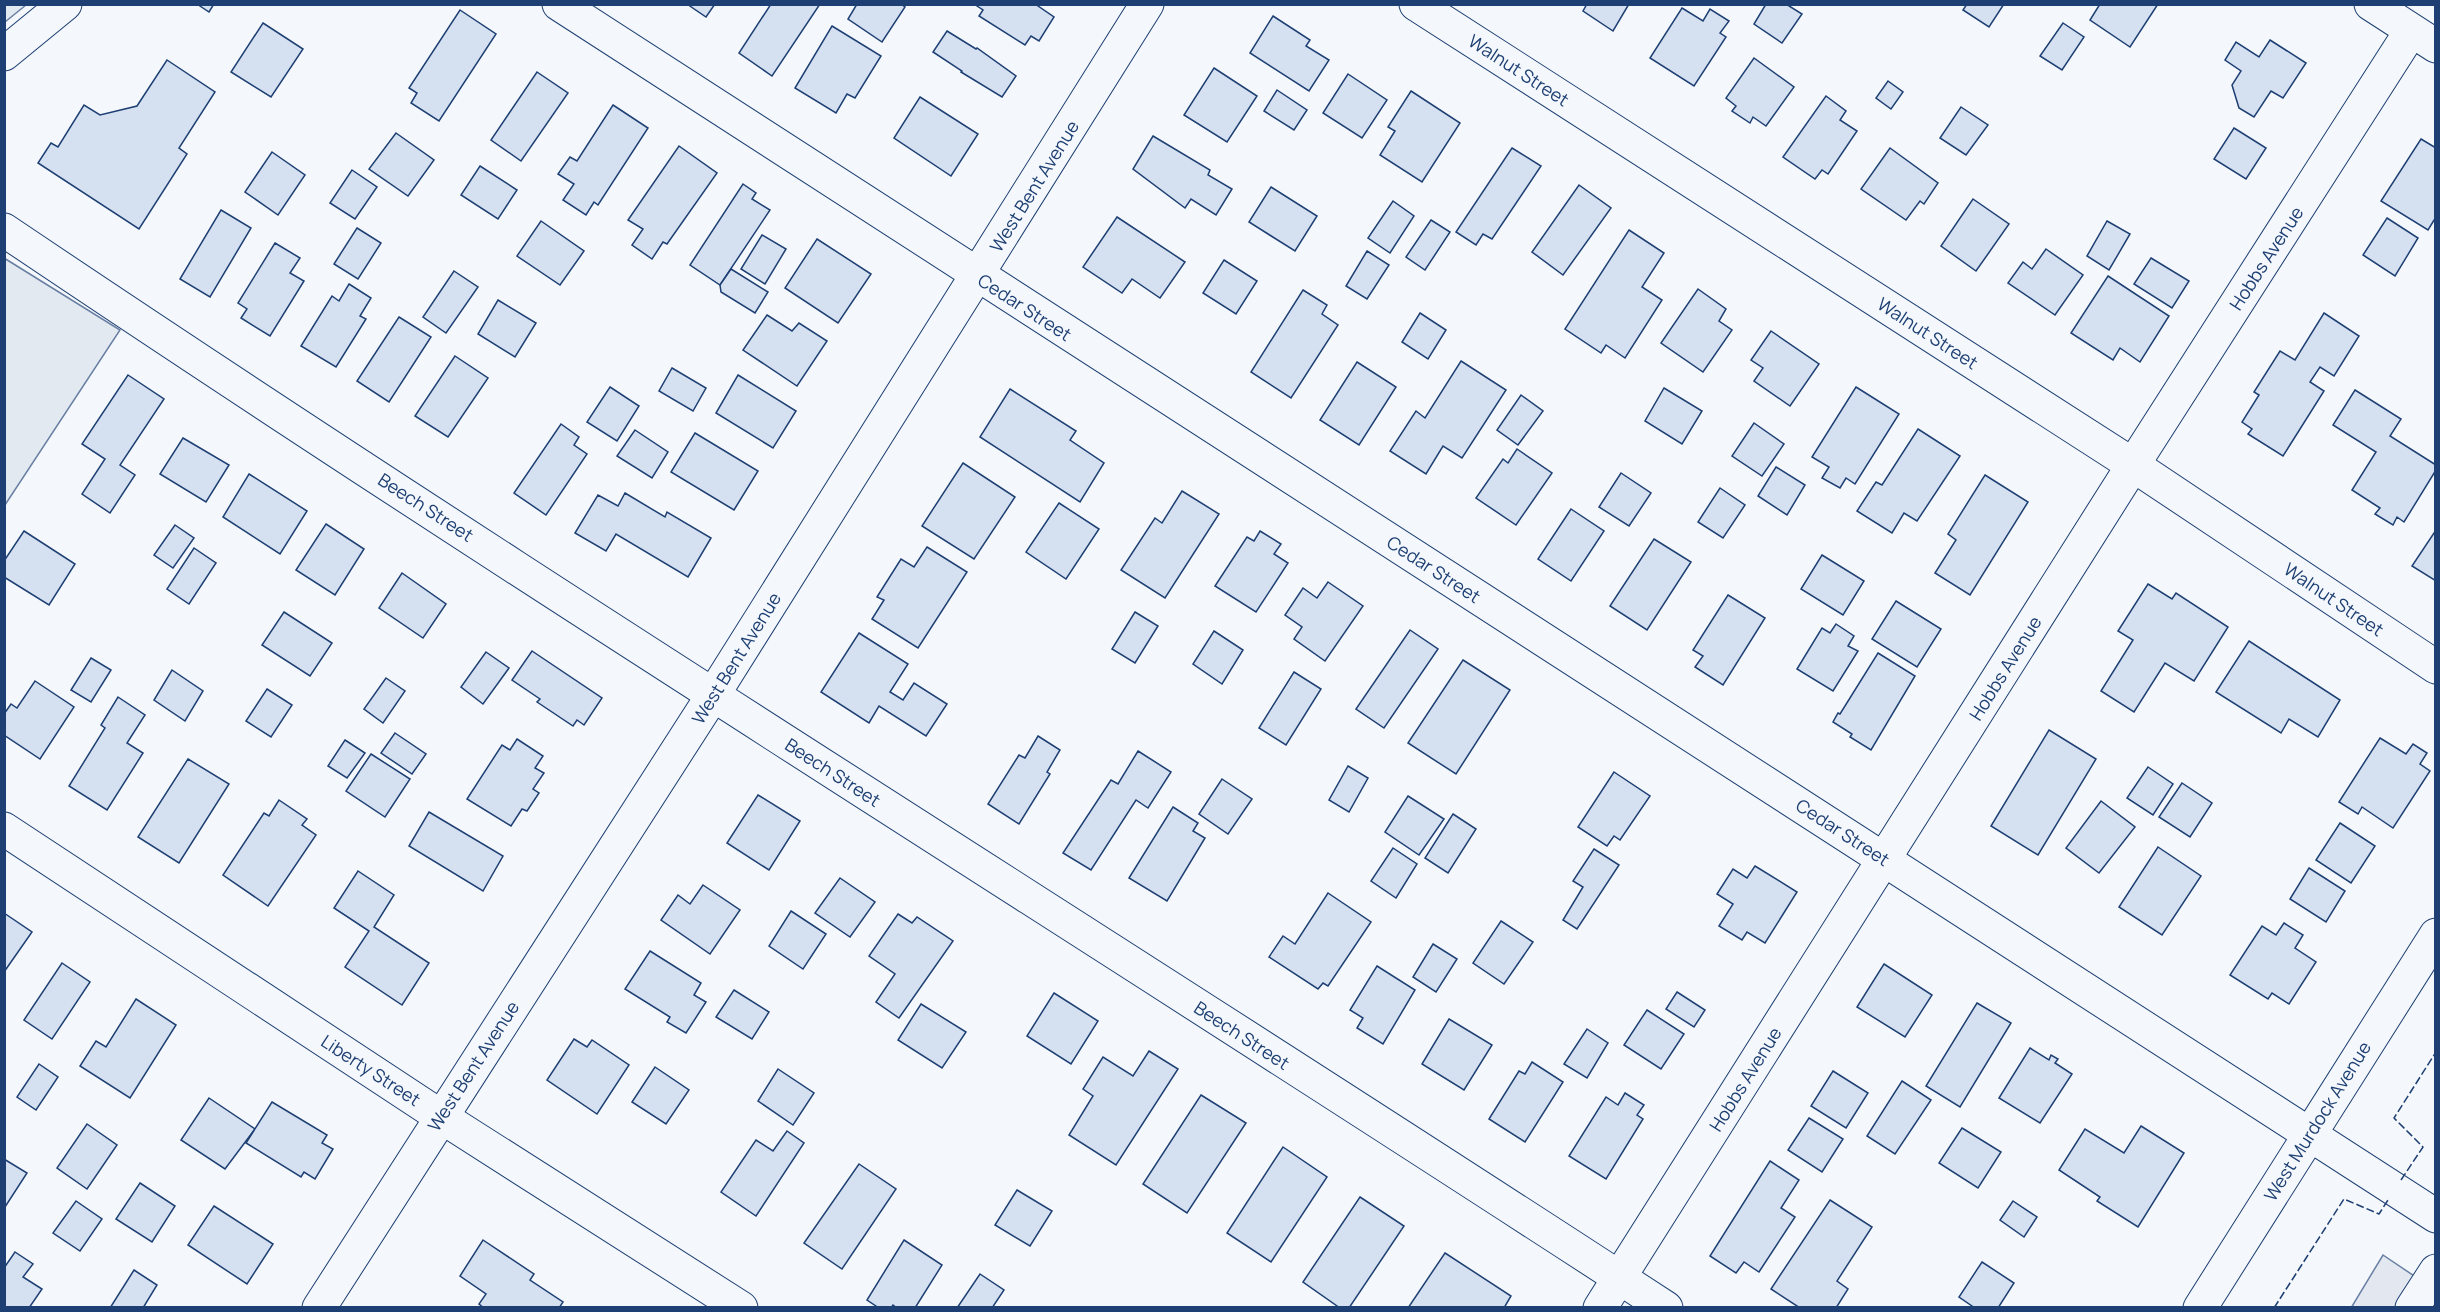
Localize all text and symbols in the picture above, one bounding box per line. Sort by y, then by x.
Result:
street label: Walnut Street [1464,29,1574,111]
street label: West Bent Avenue [984,116,1084,256]
street label: Hobbs Avenue [2224,202,2308,314]
street label: Cedar Street [974,268,1076,346]
street label: Walnut Street [1873,292,1983,374]
street label: Beech Street [374,467,478,547]
street label: Cedar Street [1383,530,1485,608]
street label: Walnut Street [2279,557,2389,641]
street label: West Bent Avenue [686,588,786,728]
street label: Hobbs Avenue [1963,611,2047,725]
street label: Beech Street [781,732,885,812]
street label: Cedar Street [1792,793,1894,871]
street label: Beech Street [1190,995,1294,1075]
street label: West Bent Avenue [422,996,524,1136]
street label: Hobbs Avenue [1703,1022,1787,1136]
street label: Liberty Street [317,1029,425,1111]
street label: West Murdock Avenue [2258,1037,2376,1205]

